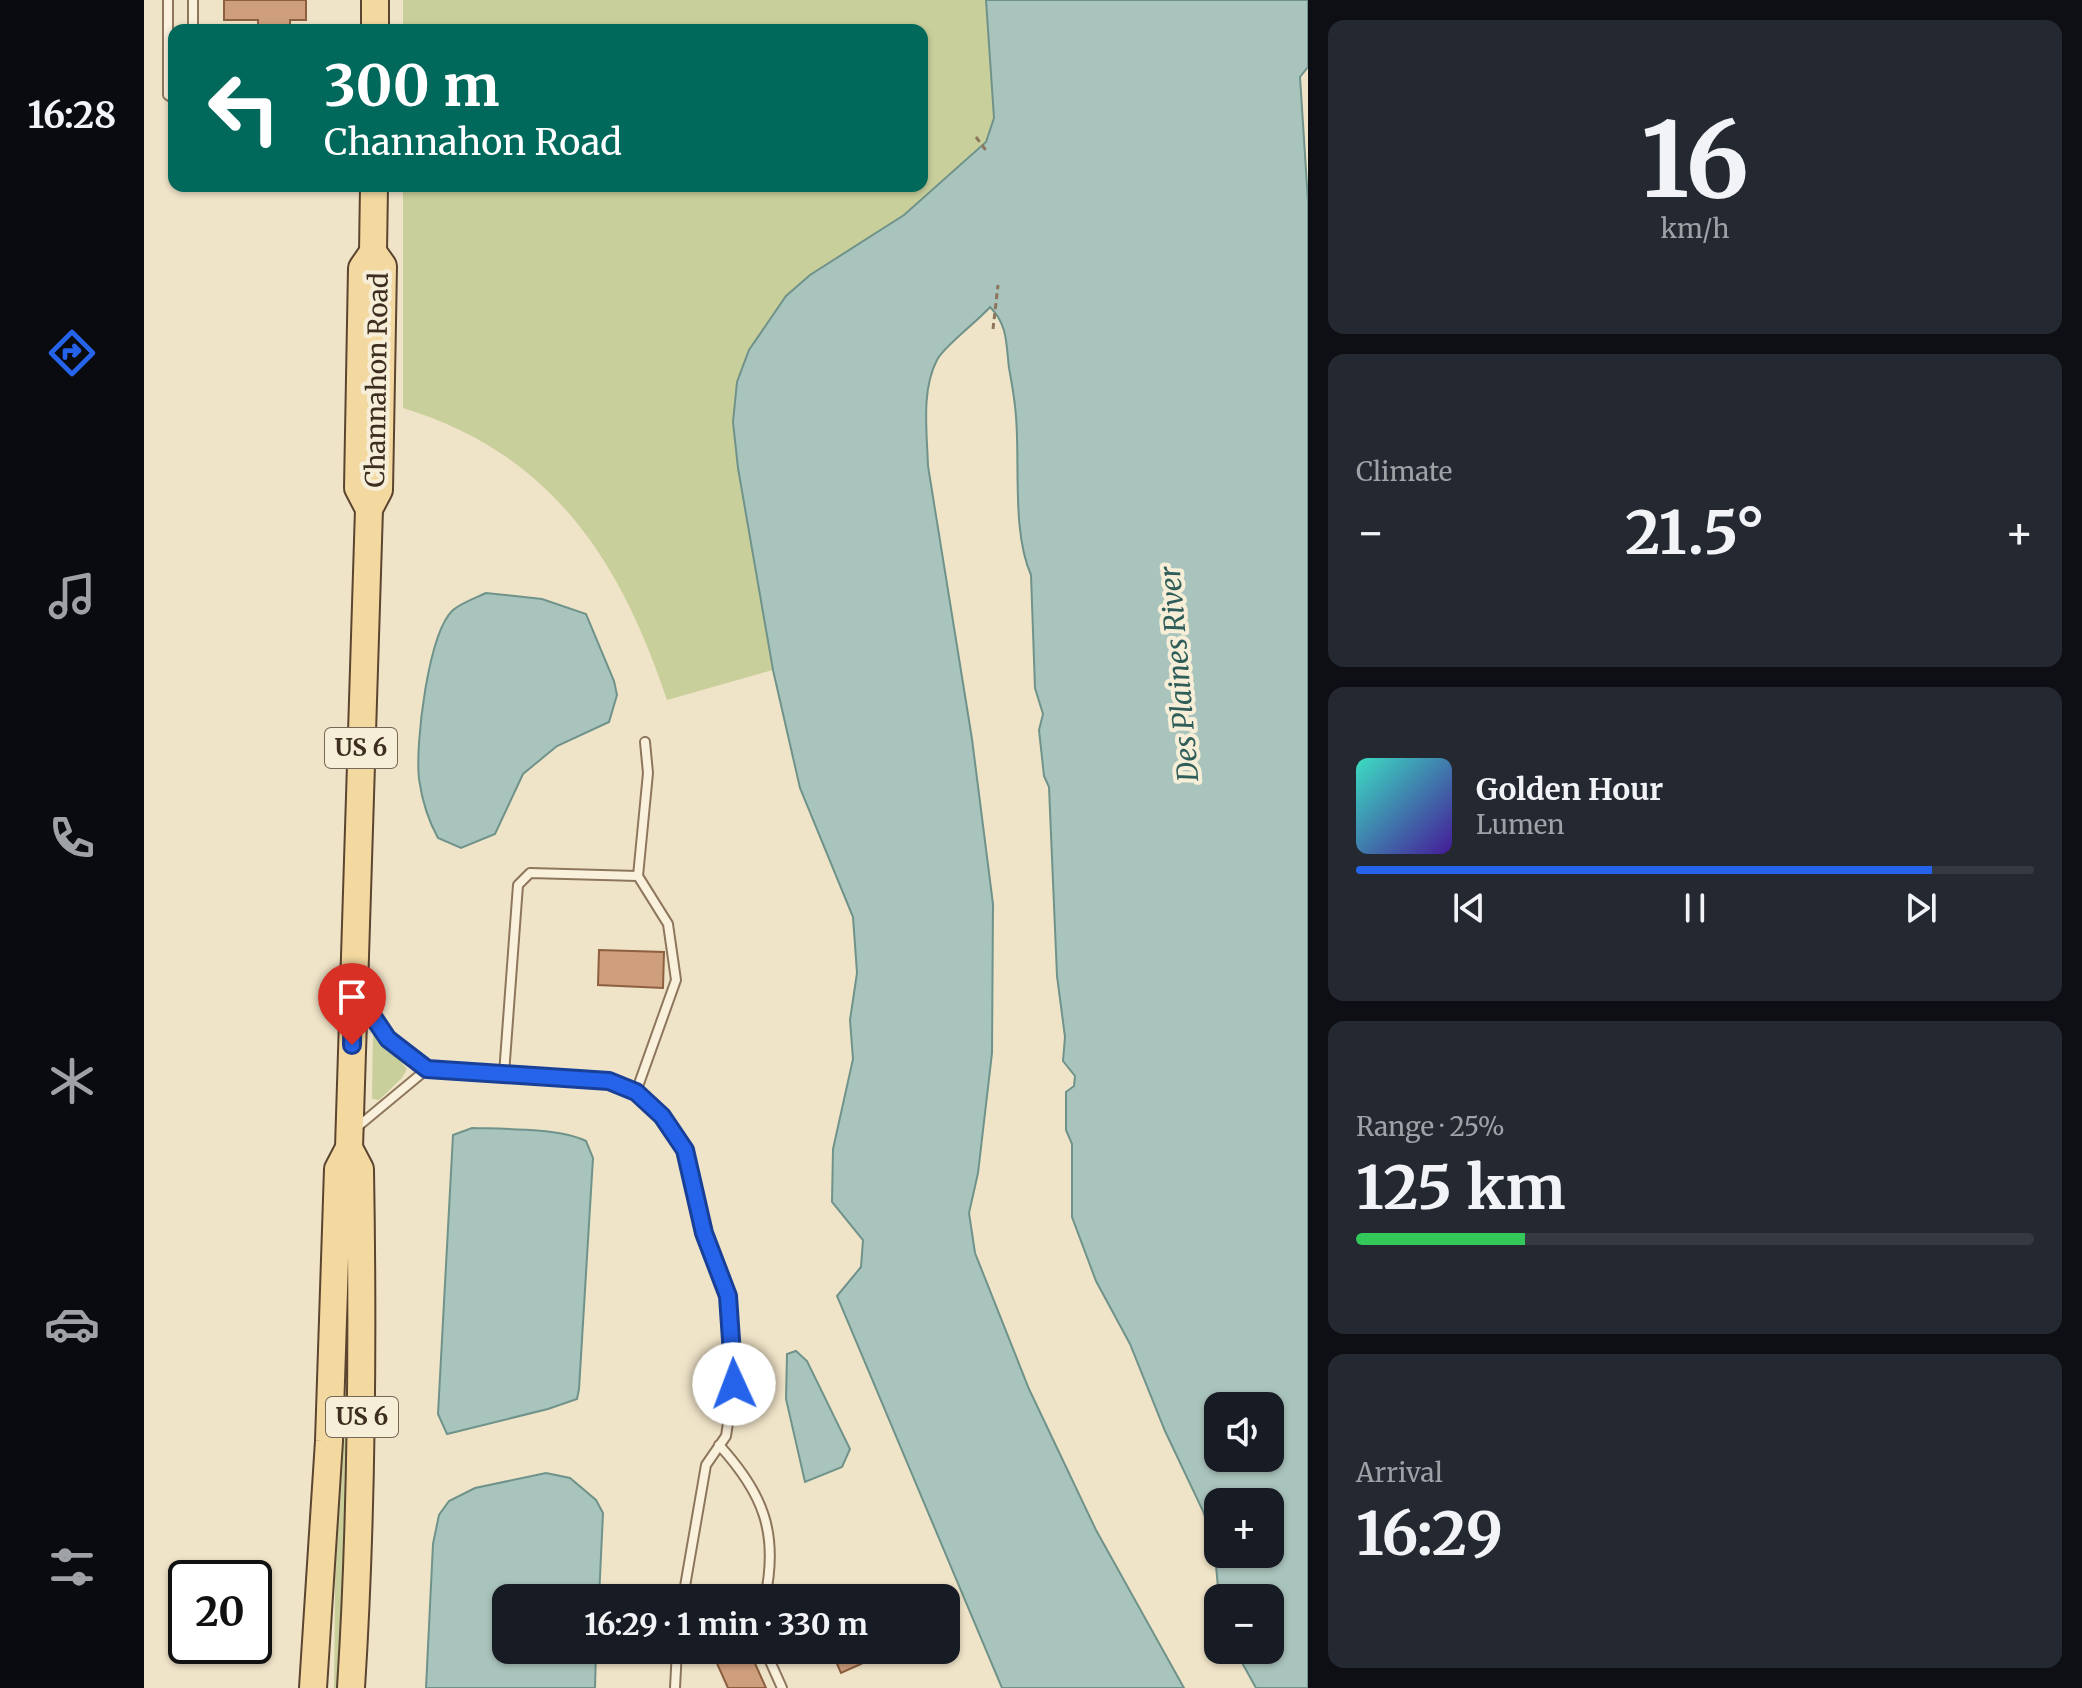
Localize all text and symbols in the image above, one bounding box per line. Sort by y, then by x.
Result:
text: 300 m [324,51,500,121]
icon: left [192,56,296,160]
text: 16:28 [28,93,116,138]
text: 16 [1641,95,1749,225]
text: Channahon Road [324,120,622,165]
text: km/h [1661,212,1729,245]
street label: Channahon Road [358,272,395,488]
icon: directions [44,325,100,381]
text: Climate [1356,455,1452,488]
text: 21.5° [1625,495,1765,570]
text: − [1356,505,1385,560]
text: + [2005,505,2034,560]
water label: Des Plaines River [1152,564,1206,784]
icon: music [44,568,100,624]
road number: US 6 [325,728,397,768]
text: Golden Hour [1476,770,1663,808]
text: Lumen [1476,808,1565,841]
icon: phone [44,810,100,866]
icon: previous [1447,886,1491,930]
icon: pause [1673,886,1717,930]
icon: next [1899,886,1943,930]
pin [318,963,386,1045]
icon: arrive [330,975,374,1019]
icon: climate [44,1053,100,1109]
text: Range · 25% [1356,1110,1505,1143]
text: 125 km [1356,1150,1566,1225]
icon: car [44,1296,100,1352]
position arrow [692,1342,776,1426]
map controls [1204,1392,1284,1664]
button: sound [1204,1392,1284,1472]
road number: US 6 [326,1397,398,1437]
text: Arrival [1356,1456,1443,1489]
button: + [1204,1488,1284,1568]
text: 16:29 [1356,1496,1503,1571]
icon: filters [44,1539,100,1595]
speed limit sign: 20 [168,1560,272,1664]
button: − [1204,1584,1284,1664]
text: 16:29 · 1 min · 330 m [584,1605,868,1643]

